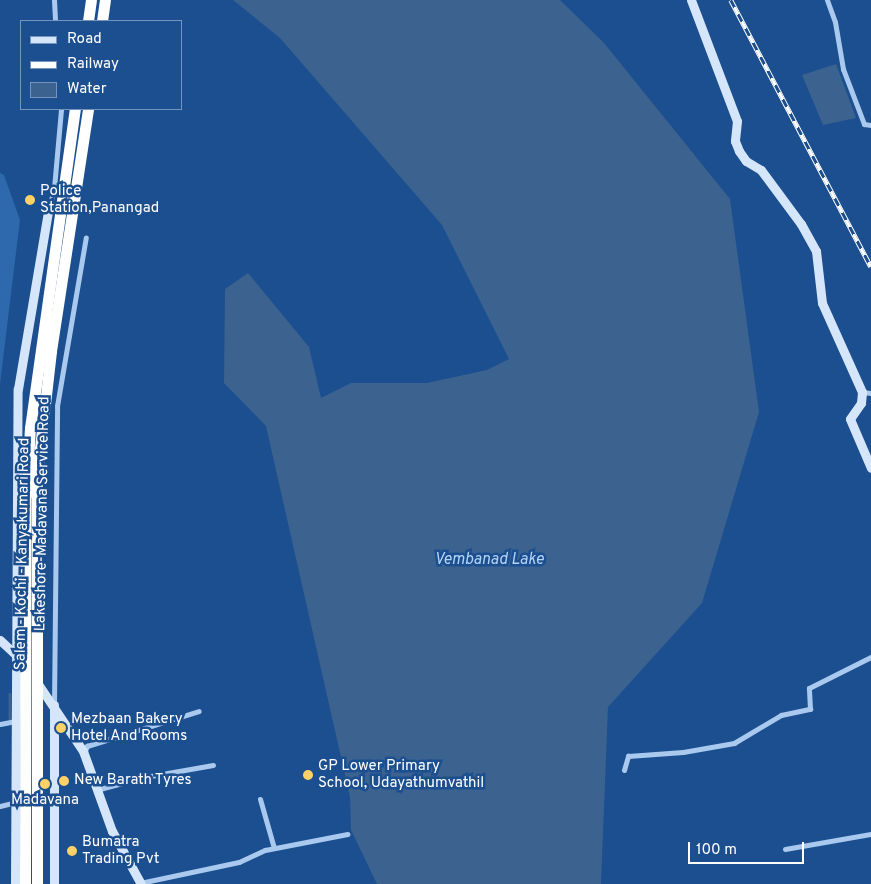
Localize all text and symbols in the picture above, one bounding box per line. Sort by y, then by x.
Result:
legend [20,20,182,110]
text: Road [67,30,102,49]
text: Railway [67,55,119,74]
text: Water [67,80,106,99]
place label: Police Station,Panangad [40,182,159,217]
marker: Police Station,Panangad [24,194,36,206]
street label: Lakeshore-Madavana Service Road [32,396,54,632]
street label: Salem - Kochi - Kanyakumari Road [12,438,34,670]
water label: Vembanad Lake [434,550,544,570]
place label: Mezbaan Bakery Hotel And Rooms [71,710,188,745]
marker: Mezbaan Bakery Hotel And Rooms [55,722,67,734]
place label: GP Lower Primary School, Udayathumvathil [318,757,484,792]
marker: GP Lower Primary School, Udayathumvathil [302,769,314,781]
place label: New Barath Tyres [74,772,192,790]
marker: New Barath Tyres [58,775,70,787]
marker: Madavana [39,778,51,790]
place label: Madavana [11,792,79,810]
scale bar [691,832,807,864]
place label: Bumatra Trading Pvt [82,833,159,868]
text: 100 m [696,841,737,860]
marker: Bumatra Trading Pvt [66,845,78,857]

